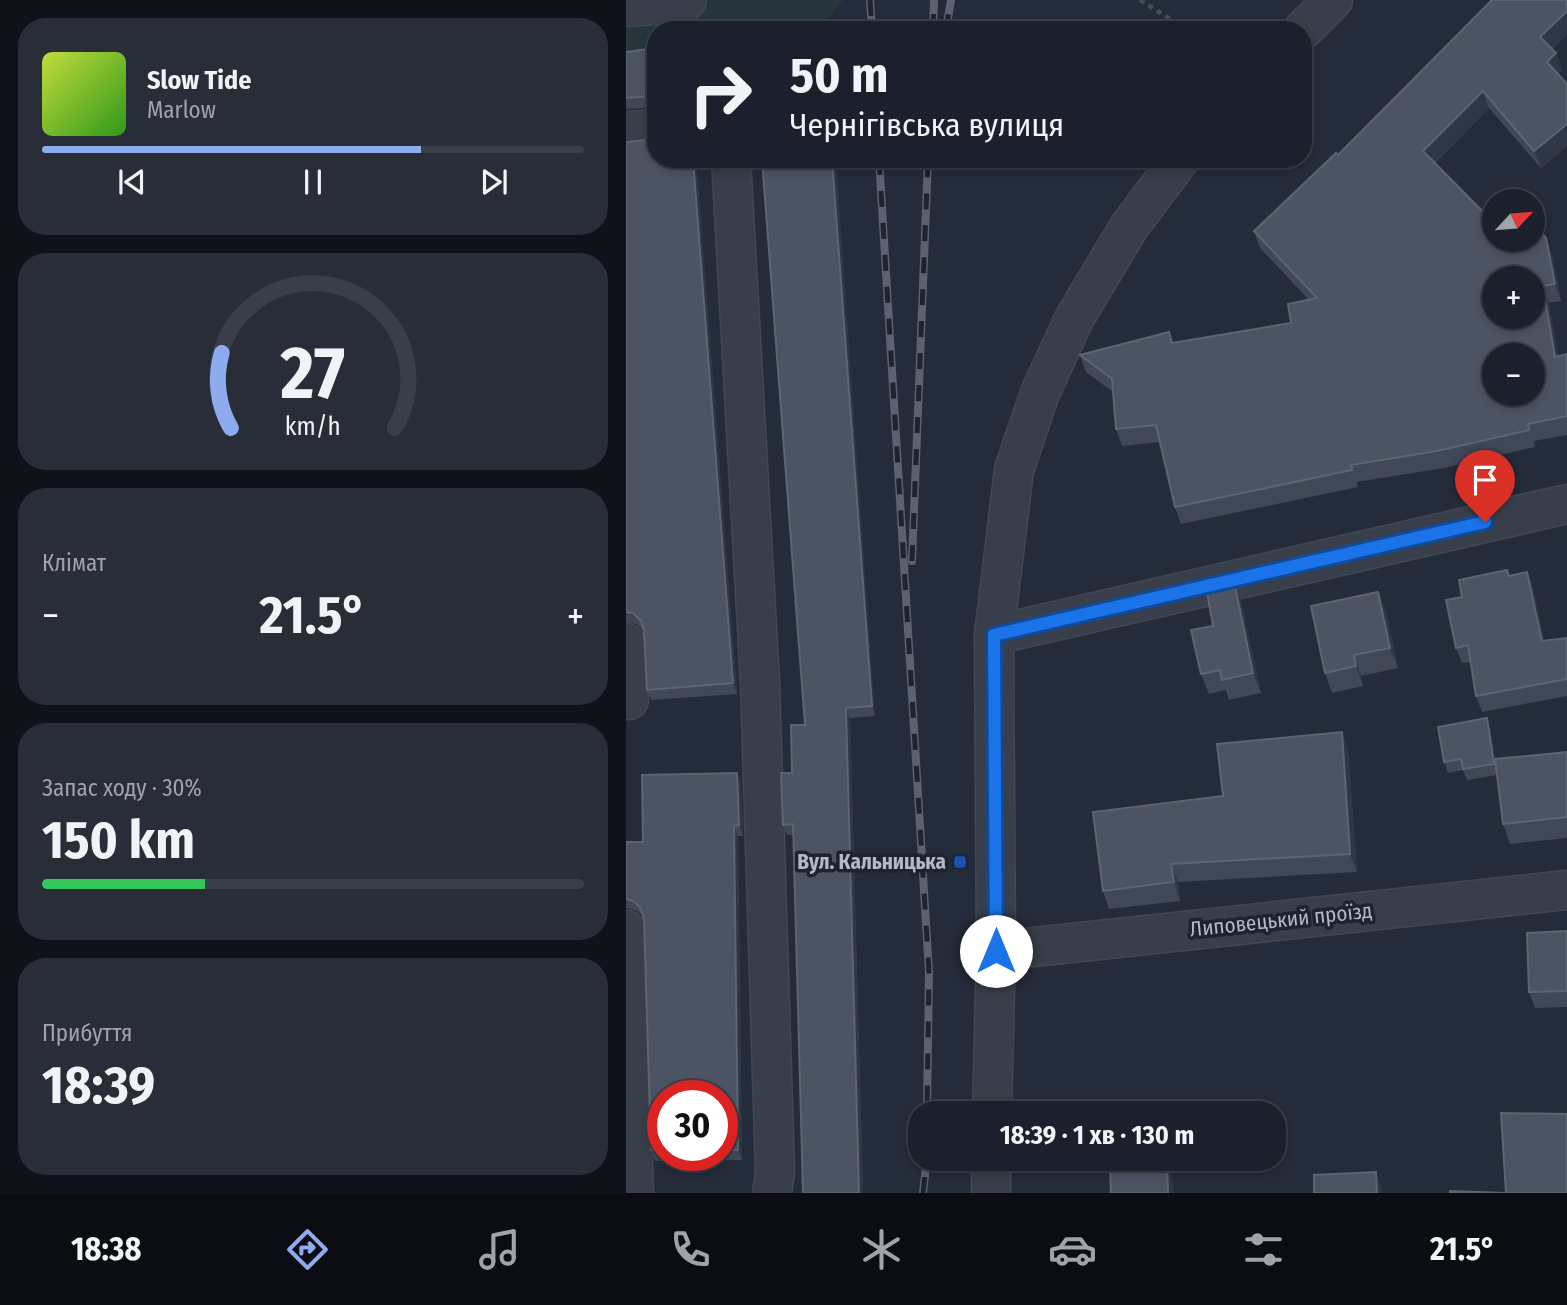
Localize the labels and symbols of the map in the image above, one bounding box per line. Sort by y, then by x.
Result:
north arrow [1482,189,1545,252]
pin [1455,450,1515,522]
place label: Вул. Кальницька [797,849,946,875]
marker: Вул. Кальницька [952,854,968,870]
street label: Липовецький проїзд [1189,897,1373,943]
position arrow [959,914,1033,988]
speed limit sign: 30 [647,1080,738,1171]

